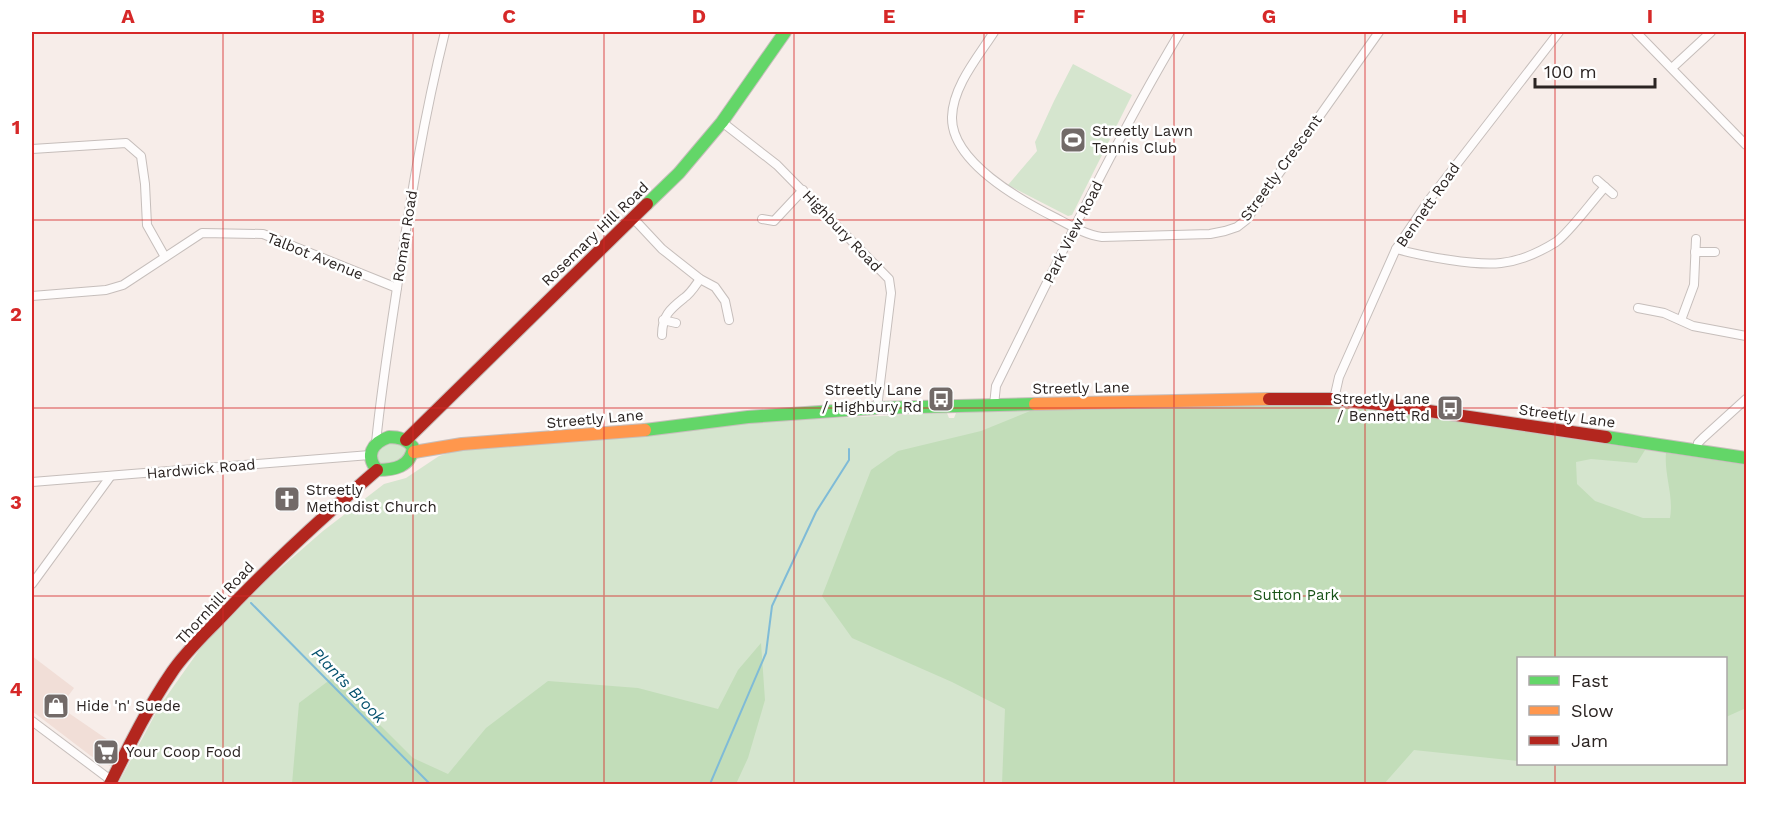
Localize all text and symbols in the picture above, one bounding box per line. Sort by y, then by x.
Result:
text: A [121,4,135,28]
text: B [311,4,325,28]
text: C [502,4,516,28]
text: D [692,4,706,28]
text: E [883,4,895,28]
text: F [1073,4,1085,28]
text: G [1262,4,1276,28]
text: H [1453,4,1467,28]
text: I [1647,4,1653,28]
scale bar [1535,51,1655,89]
text: 100 m [1544,61,1597,82]
street label: Streetly Crescent [1236,111,1326,225]
text: 1 [12,115,20,139]
place label: Streetly Lawn Tennis Club [1092,122,1193,157]
sports icon: Streetly Lawn Tennis Club [1058,125,1088,155]
street label: Bennett Road [1392,159,1464,251]
street label: Rosemary Hill Road [538,178,652,290]
street label: Park View Road [1039,178,1107,286]
street label: Highbury Road [799,187,885,275]
street label: Roman Road [389,189,421,283]
street label: Talbot Avenue [264,228,366,284]
text: 2 [10,302,22,326]
street label: Streetly Lane [1032,378,1130,398]
place label: Streetly Lane / Highbury Rd [822,381,922,416]
bus stop icon: Streetly Lane / Highbury Rd [926,384,956,414]
place label: Streetly Lane / Bennett Rd [1333,390,1430,425]
bus stop icon: Streetly Lane / Bennett Rd [1435,393,1465,423]
street label: Streetly Lane [1518,400,1616,432]
street label: Streetly Lane [546,406,644,432]
street label: Hardwick Road [146,455,256,483]
place label: Streetly Methodist Church [306,481,437,516]
church icon: Streetly Methodist Church [272,484,302,514]
text: 3 [10,490,22,514]
street label: Thornhill Road [172,558,258,648]
park label: Sutton Park [1253,586,1340,604]
water label: Plants Brook [308,644,390,728]
legend [1517,657,1727,765]
text: Fast [1571,670,1609,691]
text: 4 [10,677,23,701]
shop icon: Hide 'n' Suede [41,691,71,721]
place label: Hide 'n' Suede [76,697,181,715]
text: Slow [1571,700,1614,721]
text: Jam [1571,730,1608,751]
supermarket icon: Your Coop Food [91,737,121,767]
place label: Your Coop Food [126,743,241,761]

